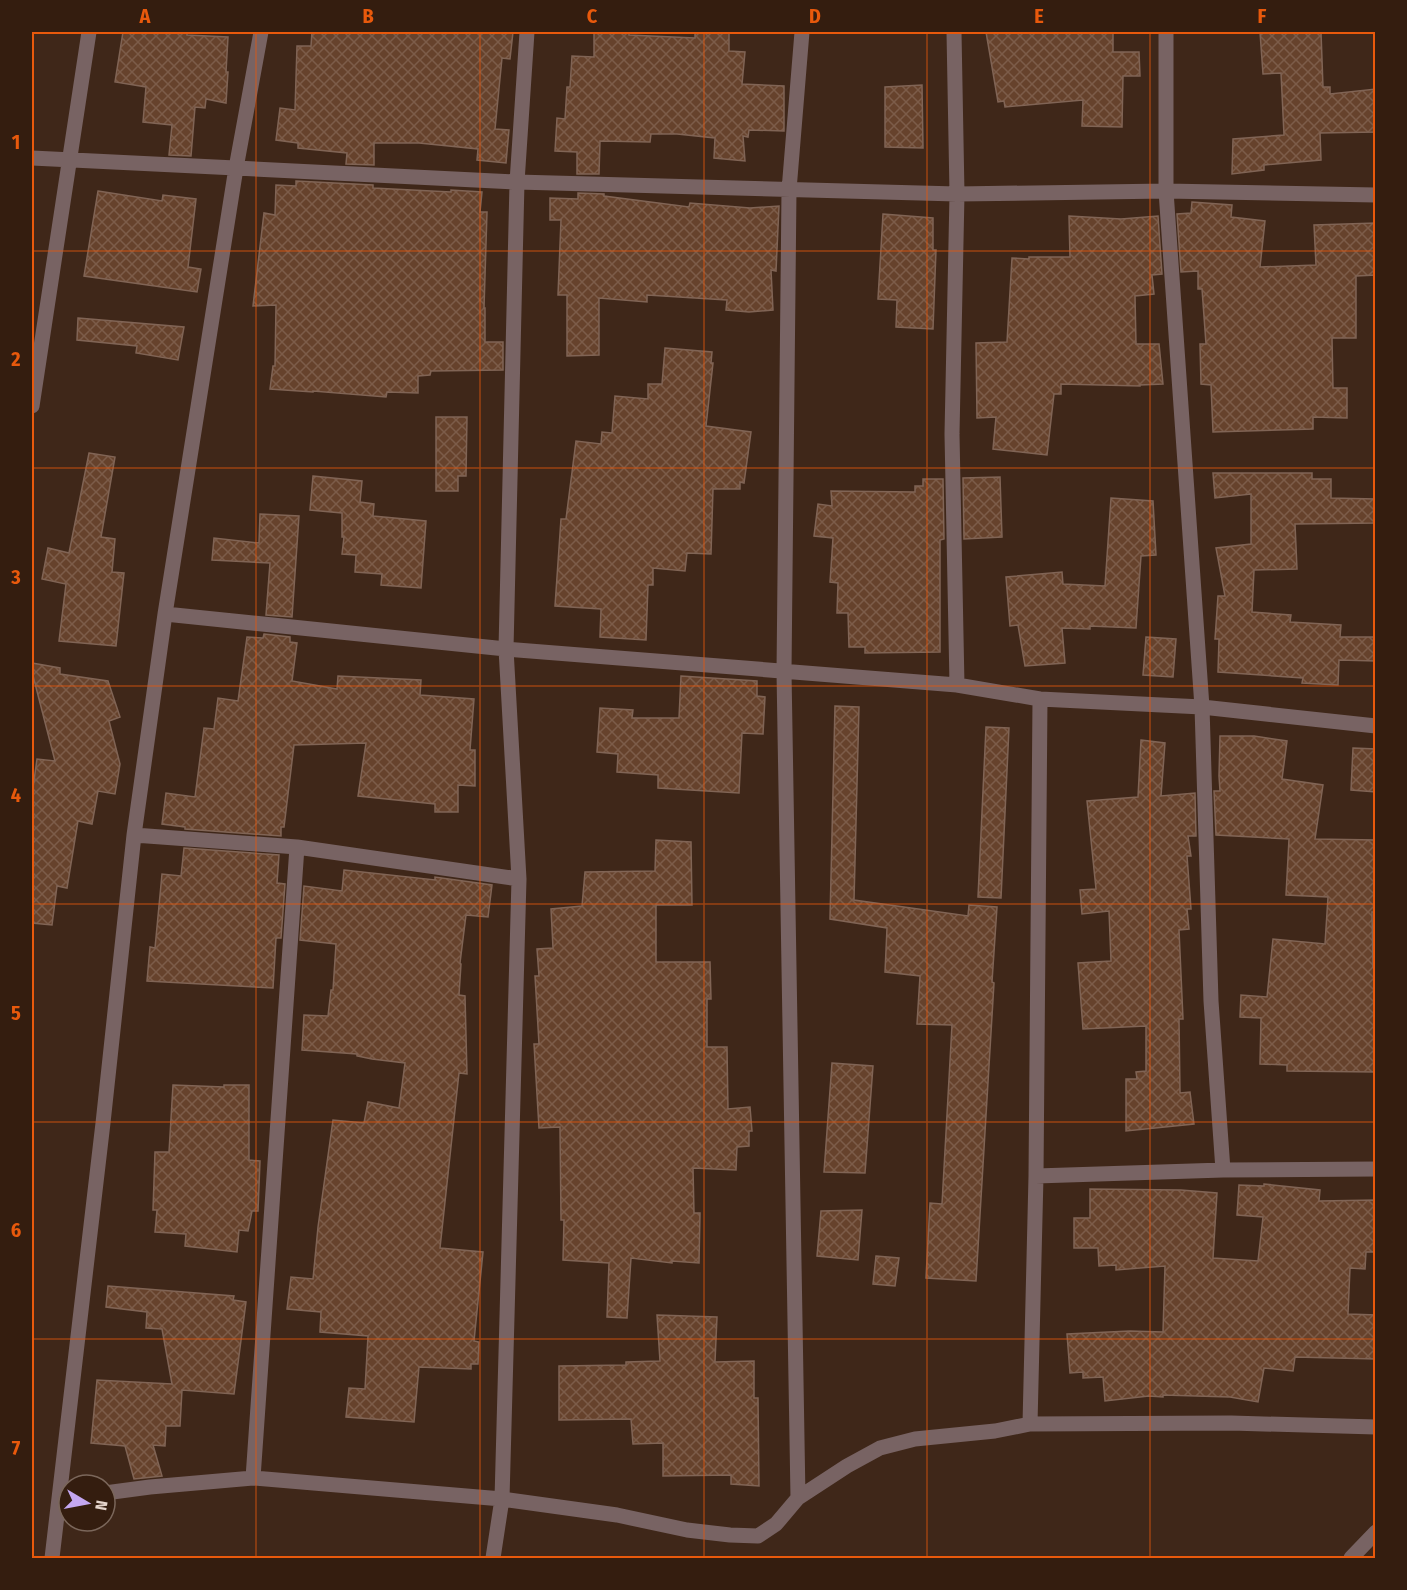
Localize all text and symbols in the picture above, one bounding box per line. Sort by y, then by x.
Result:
text: A [139,4,152,28]
text: B [362,4,374,28]
text: C [587,4,598,28]
text: D [809,4,821,28]
text: E [1034,4,1044,28]
text: F [1258,4,1267,28]
text: 1 [12,130,20,154]
text: 2 [10,347,21,371]
text: 3 [10,565,21,589]
text: 4 [11,783,21,807]
text: 5 [11,1001,21,1025]
text: 6 [11,1218,21,1242]
text: 7 [12,1436,21,1460]
north arrow [57,1473,117,1533]
text: N [91,1499,111,1512]

